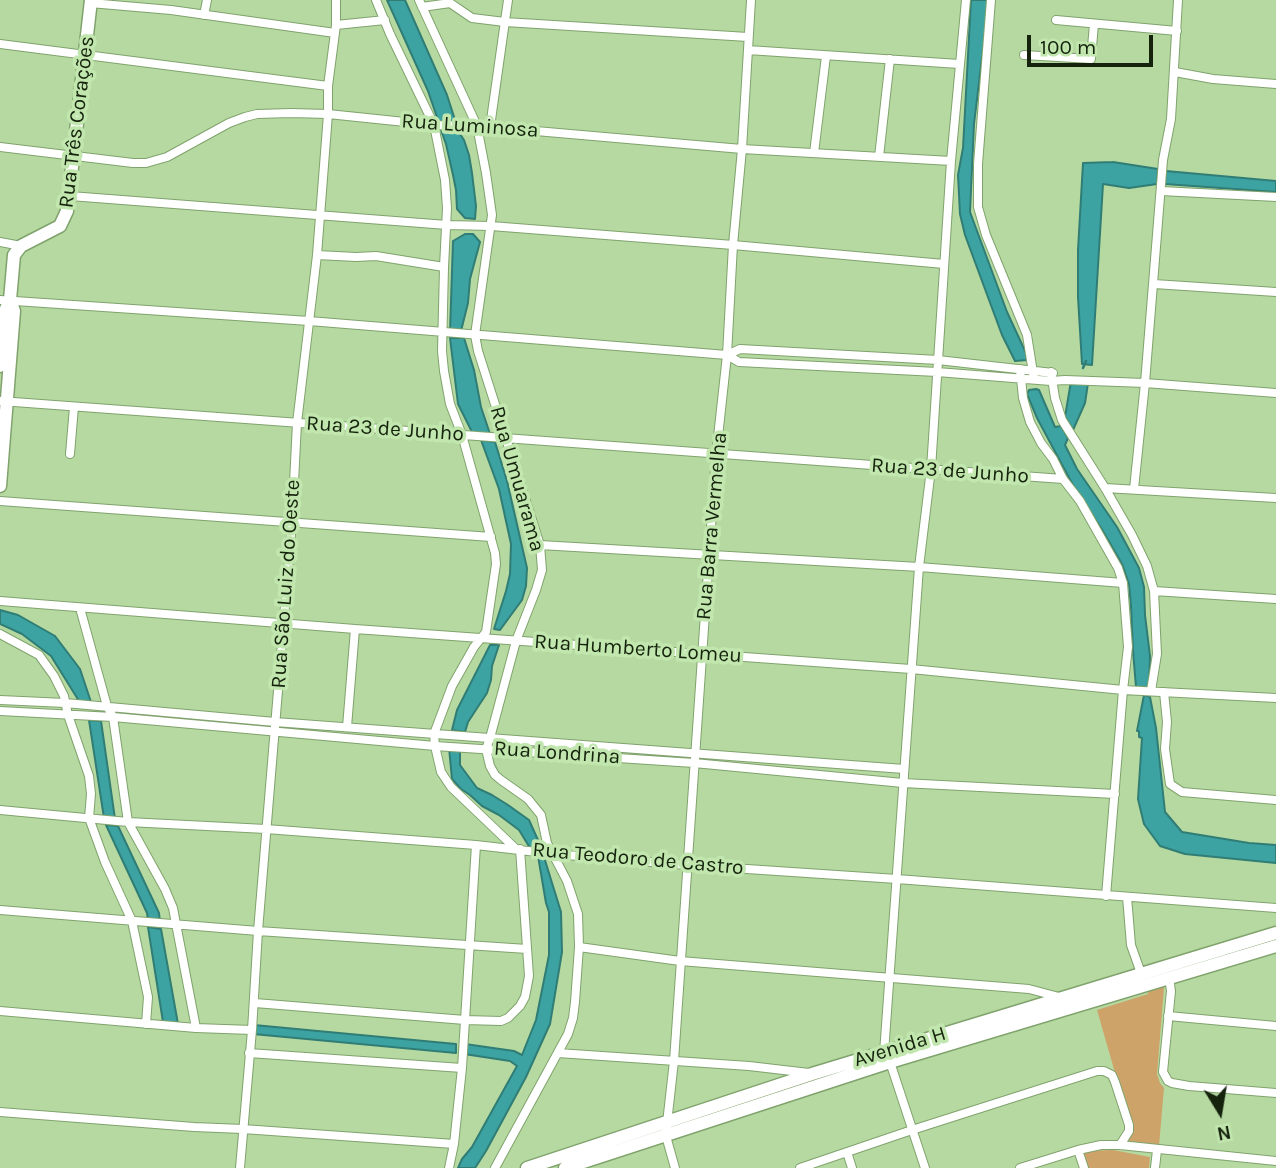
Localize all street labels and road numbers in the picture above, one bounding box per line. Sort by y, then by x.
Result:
street label: Rua Três Corações [54,35,100,209]
street label: Rua Luminosa [401,109,539,143]
street label: Rua Umuarama [484,403,550,555]
street label: Rua 23 de Junho [305,411,465,447]
street label: Rua Barra Vermelha [691,431,733,621]
street label: Rua 23 de Junho [870,453,1030,489]
street label: Rua São Luiz do Oeste [266,479,306,689]
street label: Rua Humberto Lomeu [533,629,743,669]
street label: Rua Londrina [493,736,621,770]
street label: Rua Teodoro de Castro [531,837,745,881]
street label: Avenida H [851,1021,949,1073]

